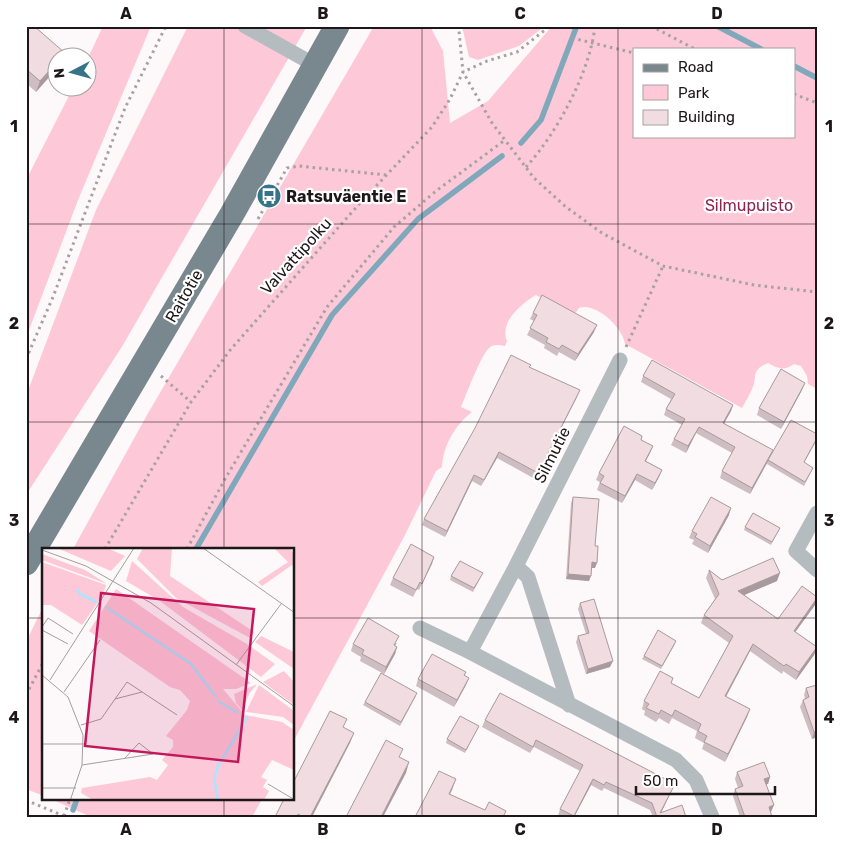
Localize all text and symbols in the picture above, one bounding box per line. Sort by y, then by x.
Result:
text: A [120,4,132,23]
text: B [317,4,329,23]
text: C [514,4,526,23]
text: D [711,4,723,23]
north arrow [48,48,98,98]
legend [633,48,796,138]
text: Road [678,58,714,76]
text: N [51,67,69,79]
text: Park [678,84,709,102]
text: Building [678,108,735,126]
text: 1 [10,117,18,136]
text: 1 [825,117,833,136]
bus stop icon: Ratsuväentie E [256,183,282,209]
place label: Ratsuväentie E [286,187,407,206]
park label: Silmupuisto [705,196,793,215]
street label: Valvattipolku [257,214,335,298]
street label: Raitotie [161,266,207,326]
text: 2 [9,314,19,333]
text: 2 [824,314,834,333]
street label: Silmutie [530,424,574,486]
text: 3 [9,511,19,530]
text: 3 [824,511,834,530]
inset map [42,548,295,800]
text: 4 [9,708,20,727]
text: 4 [824,708,835,727]
scale bar [636,763,774,795]
text: 50 m [643,772,678,790]
text: A [120,820,132,839]
text: B [317,820,329,839]
text: C [514,820,526,839]
text: D [711,820,723,839]

